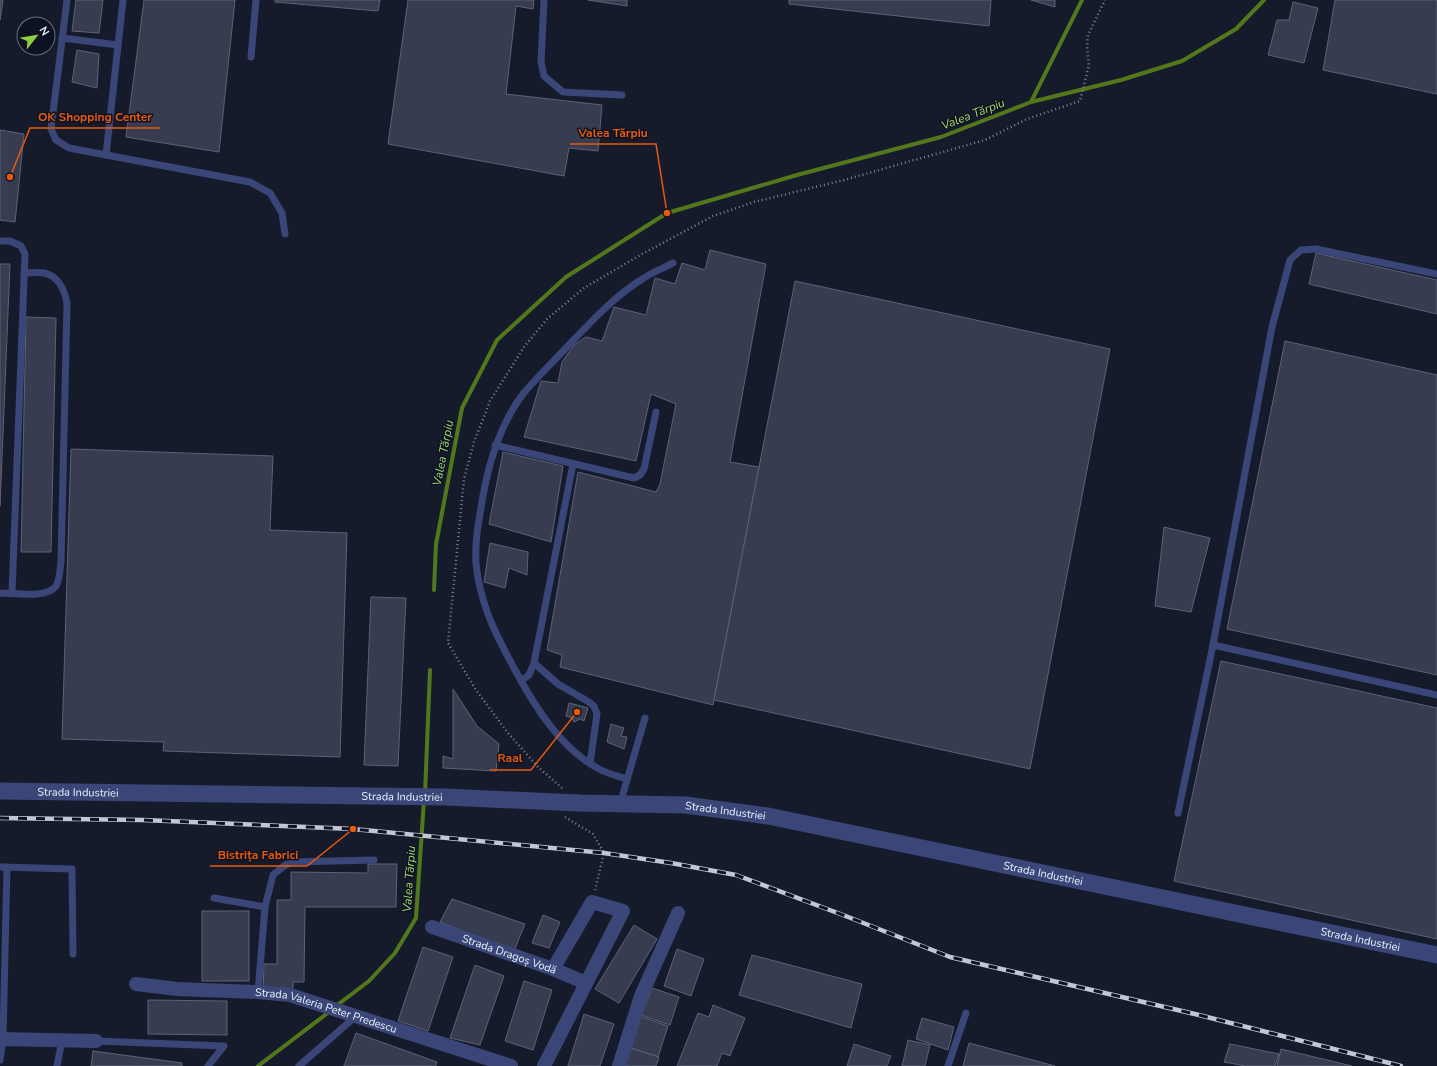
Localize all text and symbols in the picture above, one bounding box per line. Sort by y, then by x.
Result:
north arrow [16,16,56,56]
text: N [36,24,53,38]
water label: Valea Tărpiu [939,94,1007,133]
callout: OK Shopping Center [30,104,160,128]
text: OK Shopping Center [38,109,152,125]
callout: Valea Tărpiu [570,120,656,144]
text: Valea Tărpiu [577,125,648,141]
water label: Valea Tărpiu [429,418,457,487]
callout: Raal [490,746,531,770]
text: Raal [497,750,523,766]
street label: Strada Industriei [37,785,119,801]
street label: Strada Industriei [361,789,443,805]
street label: Strada Industriei [684,798,767,824]
callout: Bistrița Fabrici [210,842,307,866]
water label: Valea Tărpiu [399,845,419,913]
text: Bistrița Fabrici [218,847,298,863]
street label: Strada Industriei [1002,858,1084,889]
street label: Strada Industriei [1319,924,1402,955]
street label: Strada Dragoș Vodă [460,931,559,978]
street label: Strada Valeria Peter Predescu [254,985,399,1037]

